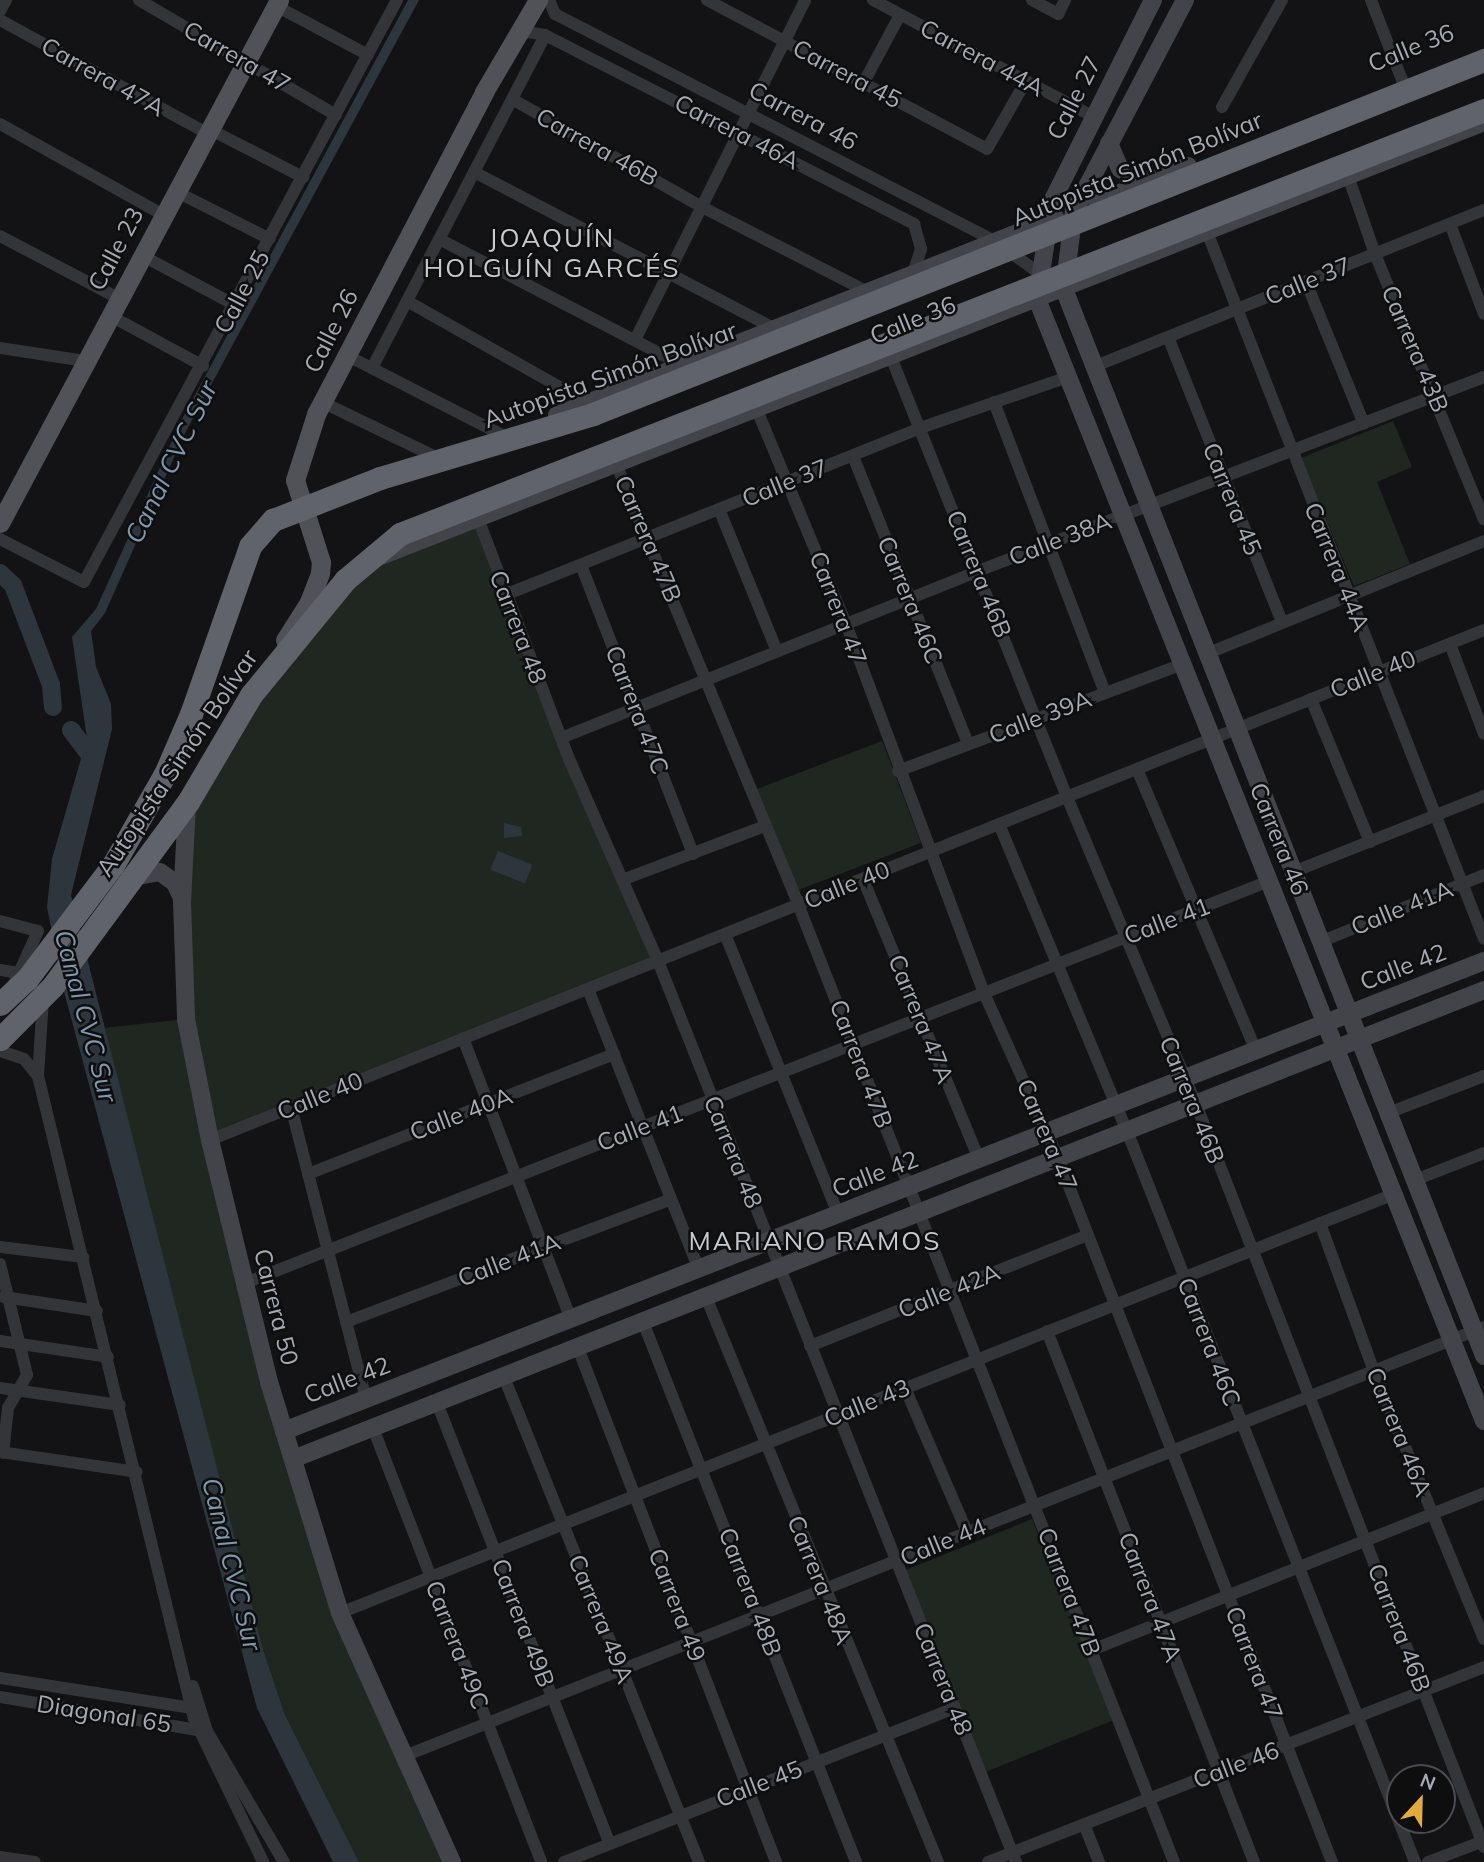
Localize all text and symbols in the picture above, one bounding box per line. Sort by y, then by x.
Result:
street label: Carrera 44A [915,13,1049,103]
street label: Carrera 47 [178,15,296,99]
street label: Calle 36 [1364,18,1458,78]
street label: Carrera 47A [36,31,170,123]
street label: Carrera 45 [788,33,906,115]
street label: Calle 27 [1041,51,1107,145]
street label: Carrera 46 [744,75,862,157]
street label: Carrera 46A [670,88,804,176]
street label: Carrera 46B [531,102,663,192]
street label: Autopista Simón Bolívar [1008,106,1266,232]
street label: Calle 23 [82,203,150,295]
district label: JOAQUÍN HOLGUÍN GARCÉS [425,222,679,284]
street label: Calle 25 [208,246,276,338]
street label: Calle 37 [1261,251,1355,311]
street label: Carrera 43B [1375,281,1455,417]
street label: Calle 26 [298,284,364,378]
street label: Calle 36 [866,290,960,350]
street label: Autopista Simón Bolívar [480,316,740,434]
water label: Canal CVC Sur [118,376,224,548]
street label: Carrera 45 [1196,439,1268,559]
street label: Calle 37 [738,453,832,513]
street label: Carrera 47B [608,471,688,607]
street label: Carrera 44A [1298,498,1376,636]
street label: Carrera 46B [940,506,1018,642]
street label: Calle 38A [1005,506,1115,572]
street label: Carrera 46C [871,532,949,668]
street label: Carrera 47 [803,547,873,669]
street label: Carrera 48 [483,566,553,688]
street label: Carrera 47C [599,642,675,778]
street label: Autopista Simón Bolívar [90,644,264,882]
street label: Calle 40 [1326,644,1420,704]
street label: Calle 39A [985,684,1095,750]
street label: Carrera 46 [1243,779,1315,899]
street label: Calle 40 [800,855,894,915]
street label: Calle 41A [1347,874,1457,942]
street label: Calle 41 [1120,891,1214,951]
water label: Canal CVC Sur [48,926,124,1106]
street label: Calle 42 [1356,937,1450,997]
street label: Carrera 47A [882,950,960,1088]
street label: Carrera 47B [823,996,899,1132]
street label: Carrera 46B [1153,1032,1231,1168]
street label: Calle 40 [273,1066,367,1126]
street label: Carrera 47 [1011,1075,1083,1195]
street label: Calle 40A [406,1081,516,1147]
street label: Carrera 48 [697,1092,769,1212]
street label: Calle 41 [593,1098,687,1158]
street label: Calle 42 [828,1144,922,1204]
district label: MARIANO RAMOS [690,1225,940,1257]
street label: Calle 41A [454,1227,564,1293]
street label: Carrera 50 [248,1246,304,1368]
street label: Calle 42A [894,1257,1004,1325]
street label: Carrera 46C [1171,1274,1247,1410]
street label: Calle 42 [300,1350,394,1410]
street label: Carrera 46A [1360,1363,1438,1501]
street label: Calle 43 [820,1373,914,1433]
water label: Canal CVC Sur [195,1474,269,1654]
street label: Carrera 48A [781,1511,859,1649]
street label: Calle 44 [896,1512,990,1572]
street label: Carrera 48B [712,1524,788,1660]
street label: Carrera 47B [1031,1524,1107,1660]
street label: Carrera 47A [1112,1528,1188,1666]
street label: Carrera 49 [642,1544,712,1666]
street label: Carrera 49A [562,1550,640,1688]
street label: Carrera 49B [485,1555,561,1691]
street label: Carrera 46B [1361,1560,1437,1696]
street label: Carrera 49C [419,1577,495,1713]
street label: Carrera 47 [1219,1602,1289,1724]
street label: Carrera 48 [907,1619,979,1739]
street label: Diagonal 65 [35,1689,173,1739]
street label: Calle 46 [1189,1735,1283,1795]
street label: Calle 45 [712,1754,806,1814]
north arrow [1386,1764,1456,1834]
text: N [1417,1768,1439,1795]

